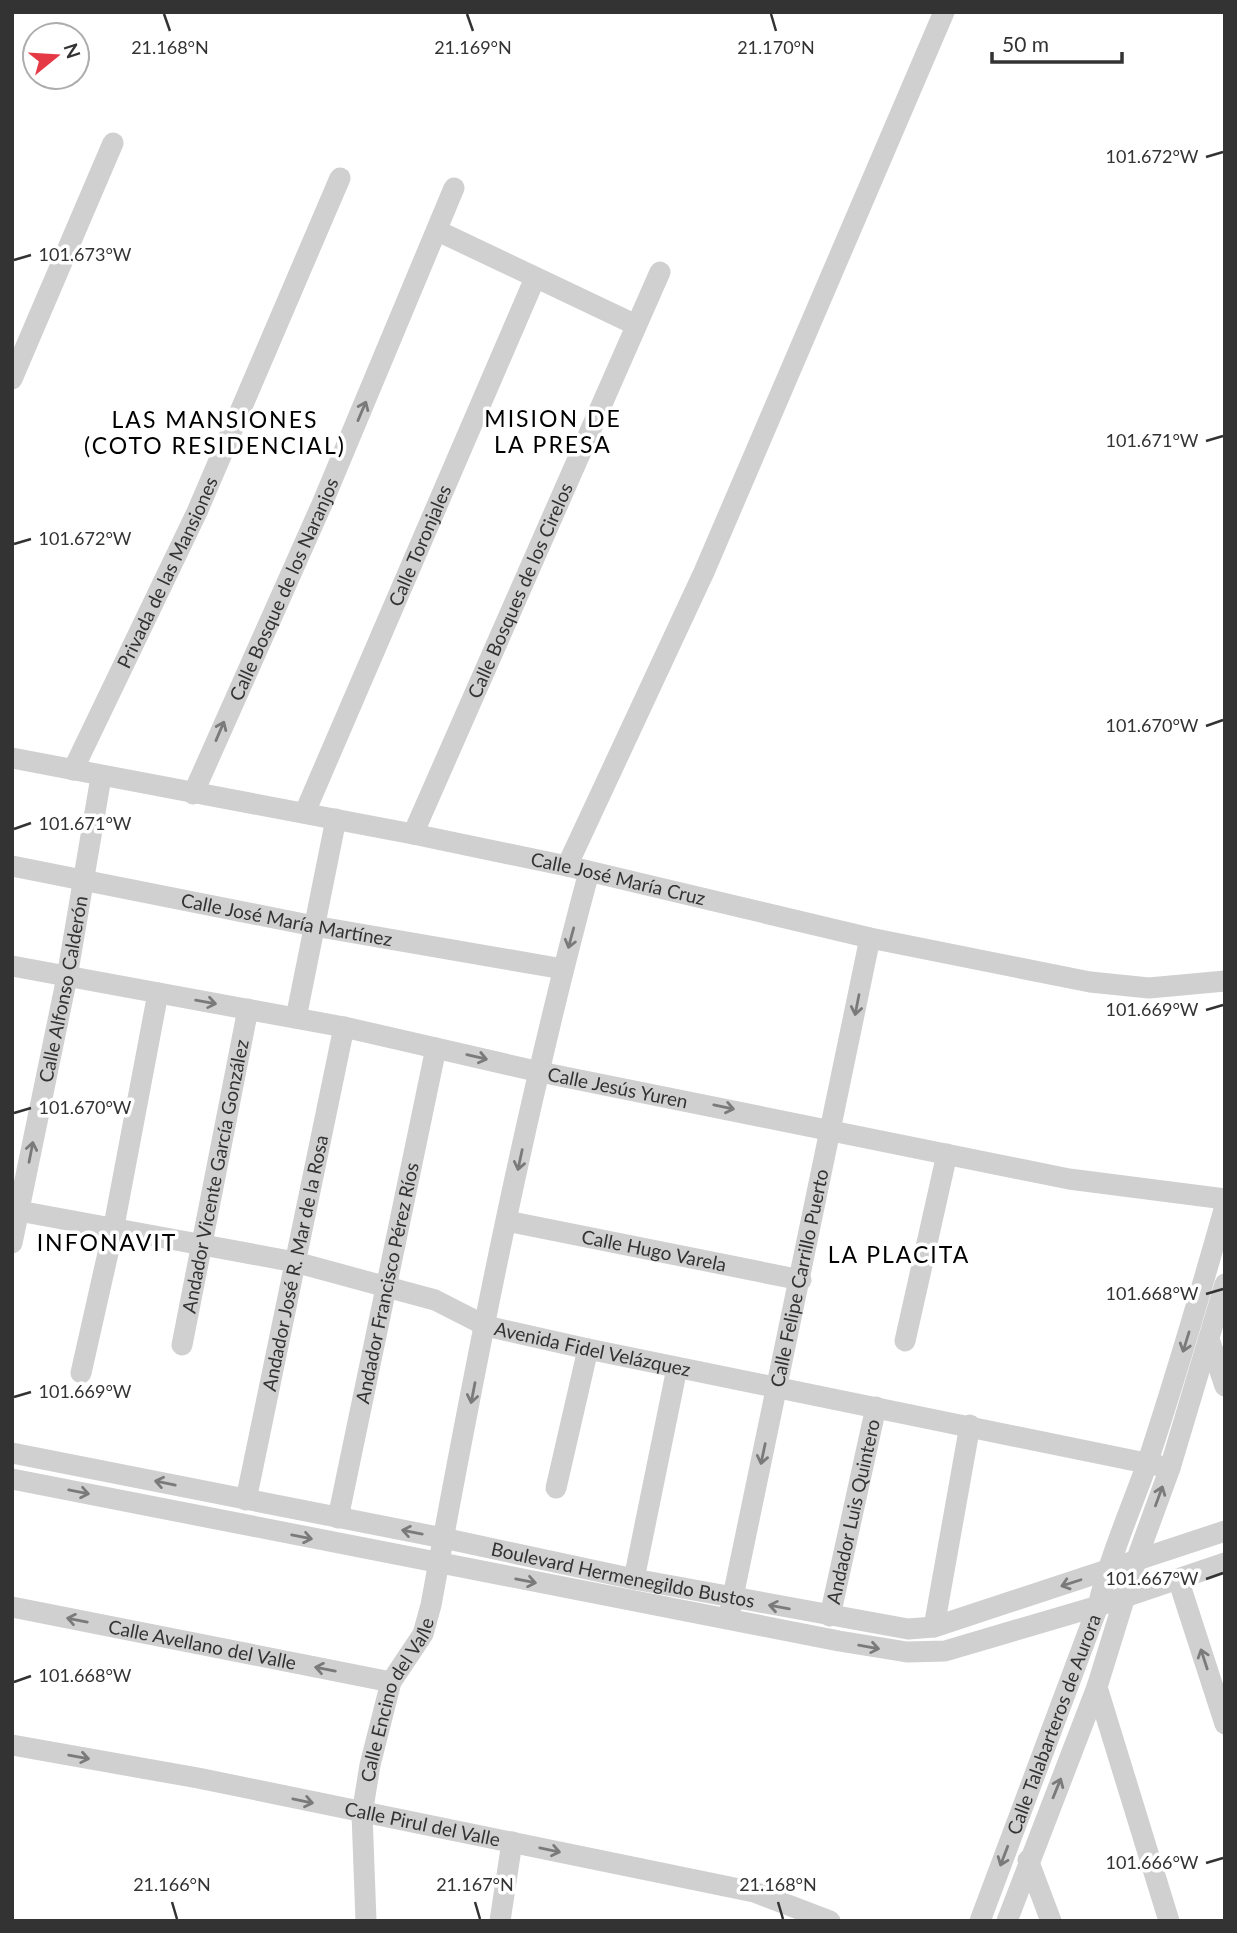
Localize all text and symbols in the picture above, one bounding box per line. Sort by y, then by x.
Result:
north arrow [21,21,91,91]
scale bar [992,21,1122,65]
text: 50 m [1002,31,1049,56]
text: 21.168°N [131,36,209,58]
text: 21.169°N [434,36,512,58]
text: 21.170°N [737,36,815,58]
text: N [59,40,86,61]
text: 101.672°W [1106,145,1199,167]
text: 101.673°W [39,243,132,265]
one-way arrow [356,401,369,423]
district label: MISION DE LA PRESA [484,404,622,458]
district label: LAS MANSIONES (COTO RESIDENCIAL) [84,405,346,459]
text: 101.671°W [1106,429,1199,451]
street label: Privada de las Mansiones [112,473,222,672]
street label: Calle Bosque de los Naranjos [224,474,343,704]
street label: Calle Bosques de los Cirelos [462,479,577,702]
street label: Calle Toronjales [383,481,456,610]
text: 101.672°W [39,527,132,549]
text: 101.670°W [1106,714,1199,736]
one-way arrow [214,721,227,742]
text: 101.671°W [39,812,132,834]
street label: Calle José María Cruz [529,847,708,909]
street label: Calle José María Martínez [179,888,394,950]
street label: Calle Alfonso Calderón [33,894,92,1084]
one-way arrow [564,926,577,949]
one-way arrow [849,993,863,1016]
one-way arrow [194,995,217,1009]
text: 101.669°W [1106,998,1199,1020]
street label: Andador Vicente García González [177,1037,253,1315]
one-way arrow [465,1051,488,1064]
street label: Calle Jesús Yuren [546,1062,690,1113]
text: 101.670°W [39,1096,132,1118]
one-way arrow [712,1101,735,1115]
street label: Andador José R. Mar de la Rosa [257,1133,332,1393]
one-way arrow [25,1141,39,1164]
one-way arrow [513,1148,527,1171]
street label: Andador Francisco Pérez Ríos [350,1160,423,1406]
street label: Calle Felipe Carrillo Puerto [765,1167,833,1389]
street label: Calle Hugo Varela [580,1224,729,1276]
district label: INFONAVIT [37,1228,177,1256]
district label: LA PLACITA [828,1240,970,1268]
text: 101.668°W [1106,1282,1199,1304]
street label: Avenida Fidel Velázquez [492,1316,693,1381]
one-way arrow [1179,1331,1192,1353]
text: 101.669°W [39,1380,132,1402]
one-way arrow [465,1381,479,1404]
street label: Andador Luis Quintero [821,1417,884,1606]
one-way arrow [756,1442,770,1465]
one-way arrow [154,1476,177,1490]
one-way arrow [67,1486,90,1500]
one-way arrow [1154,1486,1166,1508]
one-way arrow [401,1525,424,1538]
one-way arrow [290,1530,313,1544]
street label: Boulevard Hermenegildo Bustos [489,1537,757,1612]
text: 101.667°W [1106,1567,1199,1589]
one-way arrow [514,1574,537,1588]
one-way arrow [1061,1577,1083,1590]
one-way arrow [768,1599,791,1613]
street label: Calle Talabarteros de Aurora [1001,1611,1105,1838]
one-way arrow [66,1612,89,1626]
street label: Calle Avellano del Valle [106,1614,298,1674]
street label: Calle Encino del Valle [355,1615,438,1784]
one-way arrow [857,1641,880,1654]
one-way arrow [1196,1648,1209,1670]
one-way arrow [314,1661,337,1675]
text: 101.668°W [39,1664,132,1686]
one-way arrow [67,1751,90,1764]
one-way arrow [1051,1778,1064,1800]
one-way arrow [291,1795,314,1809]
street label: Calle Pirul del Valle [343,1796,502,1851]
one-way arrow [538,1844,561,1858]
one-way arrow [997,1845,1009,1867]
text: 101.666°W [1106,1851,1199,1873]
text: 21.166°N [133,1873,211,1895]
text: 21.167°N [436,1873,514,1895]
text: 21.168°N [739,1873,817,1895]

